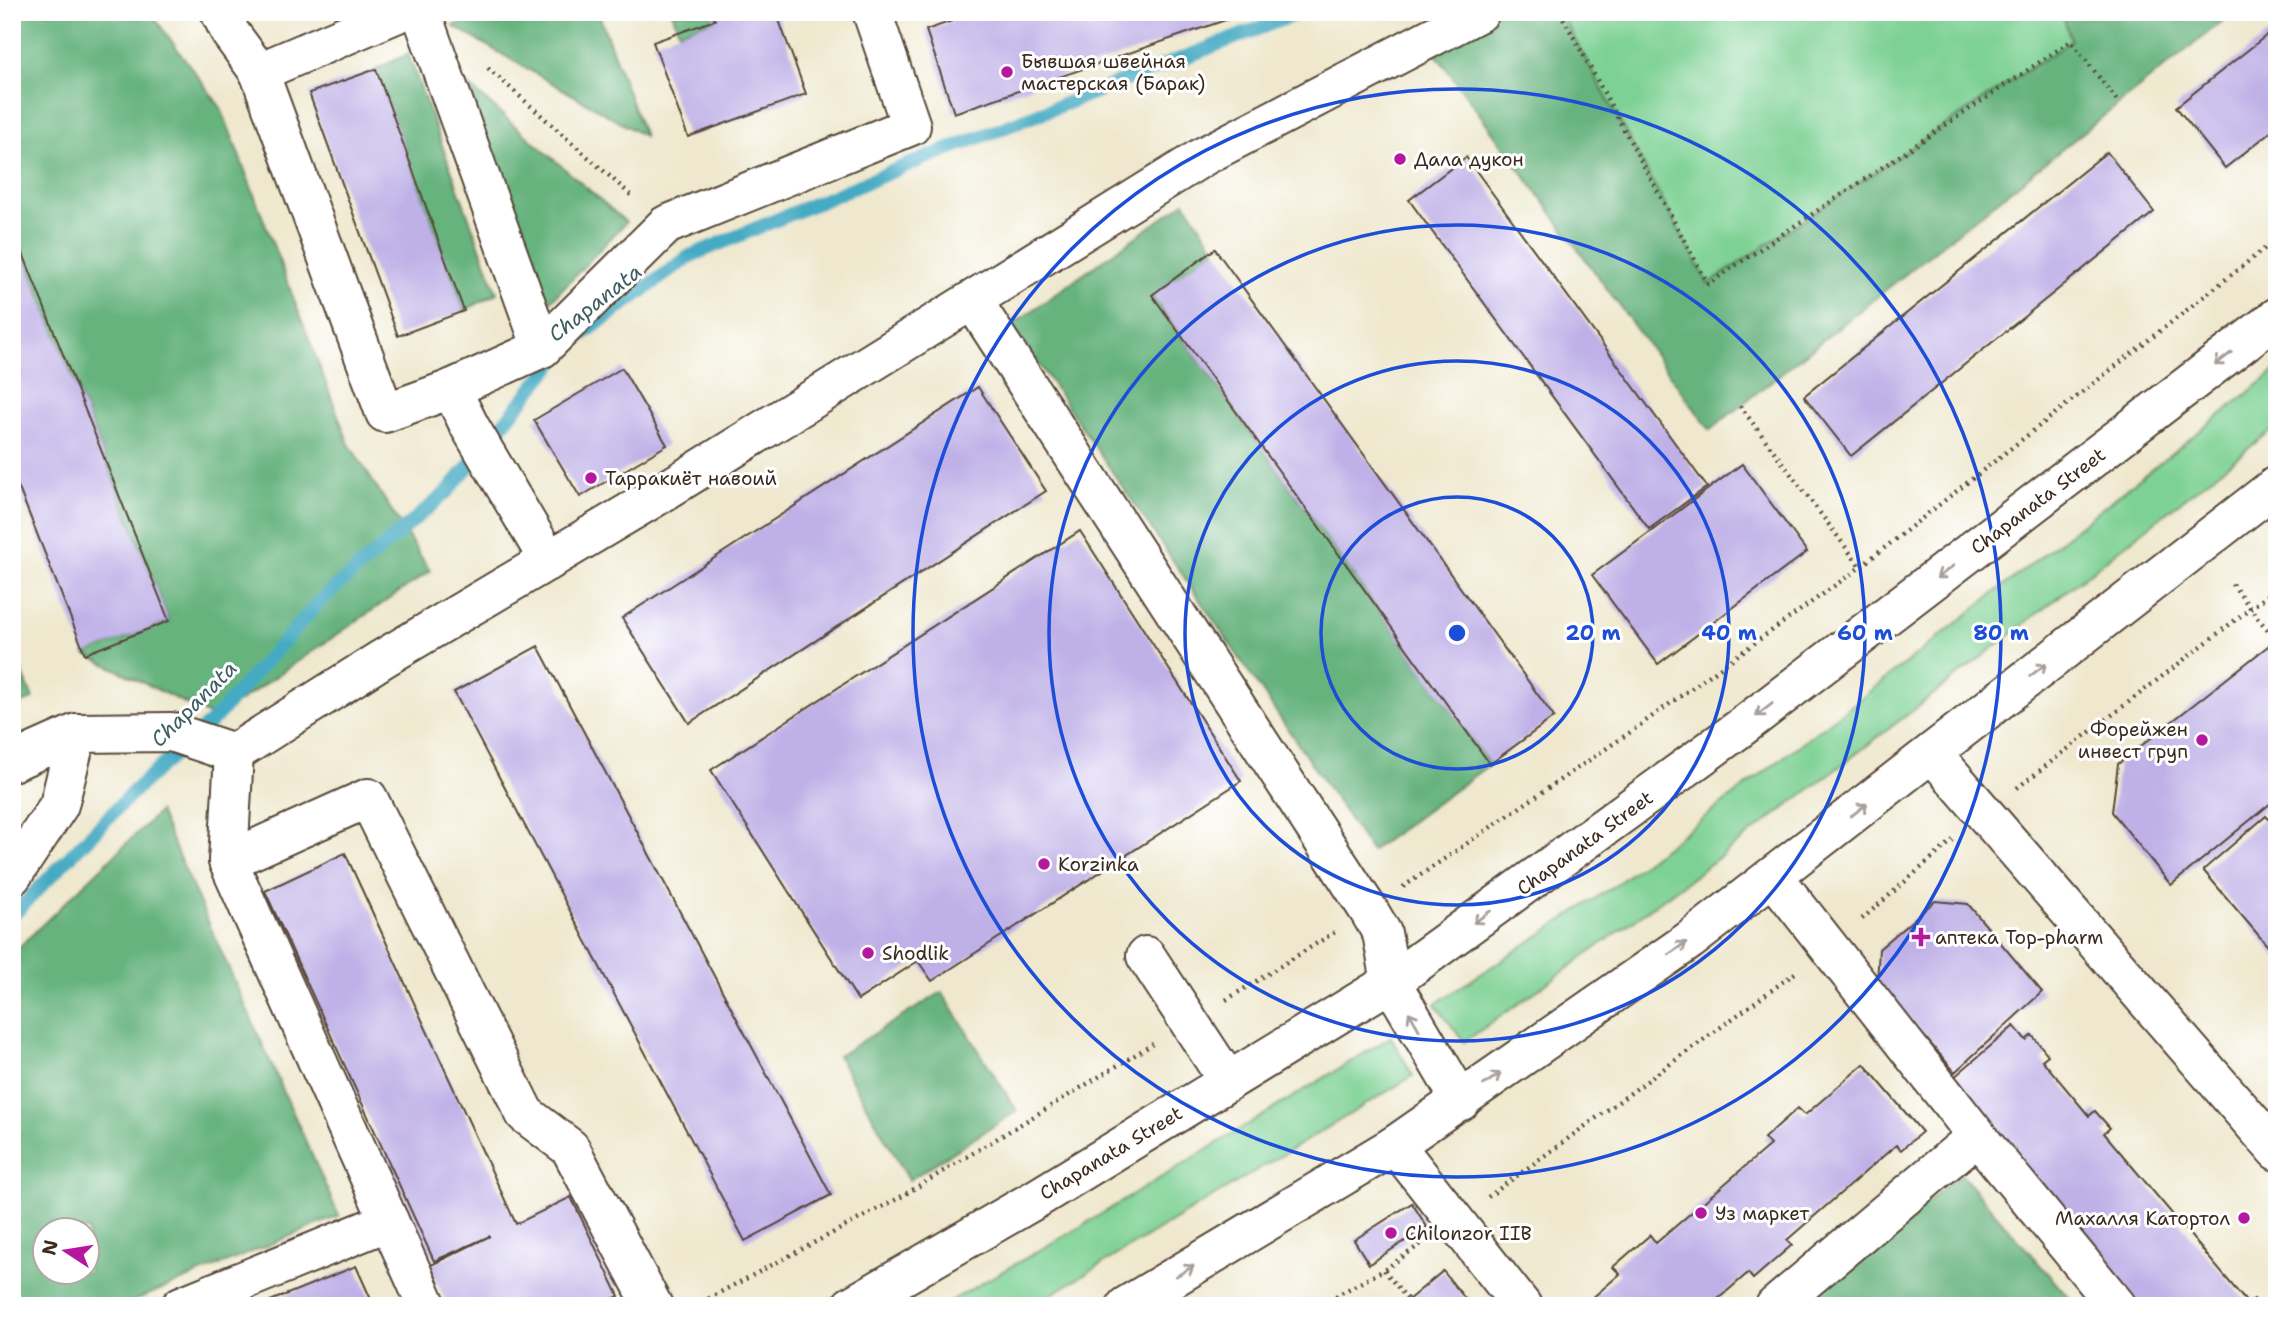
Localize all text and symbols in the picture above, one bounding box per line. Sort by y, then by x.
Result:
place label: Бывшая швейная мастерская (Барак) [1021,49,1205,96]
marker: Бывшая швейная мастерская (Барак) [999,64,1015,80]
place label: Дала дукон [1414,147,1524,172]
marker: Дала дукон [1392,151,1408,167]
water label: Chapanata [542,258,648,348]
one-way arrow [2214,352,2232,367]
street label: Chapanata Street [1966,442,2110,560]
place label: Тарракиёт навоий [605,466,777,491]
marker: Тарракиёт навоий [583,470,599,486]
one-way arrow [1936,564,1954,579]
text: 20 m [1565,619,1621,647]
text: 40 m [1701,619,1757,647]
text: 60 m [1837,619,1893,647]
text: 80 m [1973,619,2029,647]
centre of rings [1445,621,1469,645]
water label: Chapanata [145,655,243,753]
one-way arrow [2029,663,2047,678]
one-way arrow [1755,703,1774,718]
place label: Форейжен инвест груп [2078,717,2188,764]
marker: Форейжен инвест груп [2194,732,2210,748]
street label: Chapanata Street [1512,785,1658,901]
one-way arrow [1849,802,1867,817]
place label: Korzinka [1058,852,1139,877]
marker: Korzinka [1036,856,1052,872]
one-way arrow [1473,910,1492,924]
place label: аптека Top-pharm [1935,925,2103,950]
marker: аптека Top-pharm [1913,929,1929,945]
place label: Shodlik [882,941,949,966]
one-way arrow [1668,941,1687,955]
marker: Shodlik [860,945,876,961]
one-way arrow [1407,1011,1420,1032]
one-way arrow [1482,1072,1501,1086]
street label: Chapanata Street [1035,1100,1187,1206]
place label: Уз маркет [1715,1201,1809,1226]
marker: Уз маркет [1693,1205,1709,1221]
place label: Махалля Катортол [2055,1206,2230,1231]
marker: Махалля Катортол [2236,1210,2252,1226]
north arrow [32,1216,102,1286]
place label: Chilonzor IIB [1405,1221,1532,1246]
marker: Chilonzor IIB [1383,1225,1399,1241]
text: N [36,1238,64,1258]
one-way arrow [1174,1263,1194,1277]

